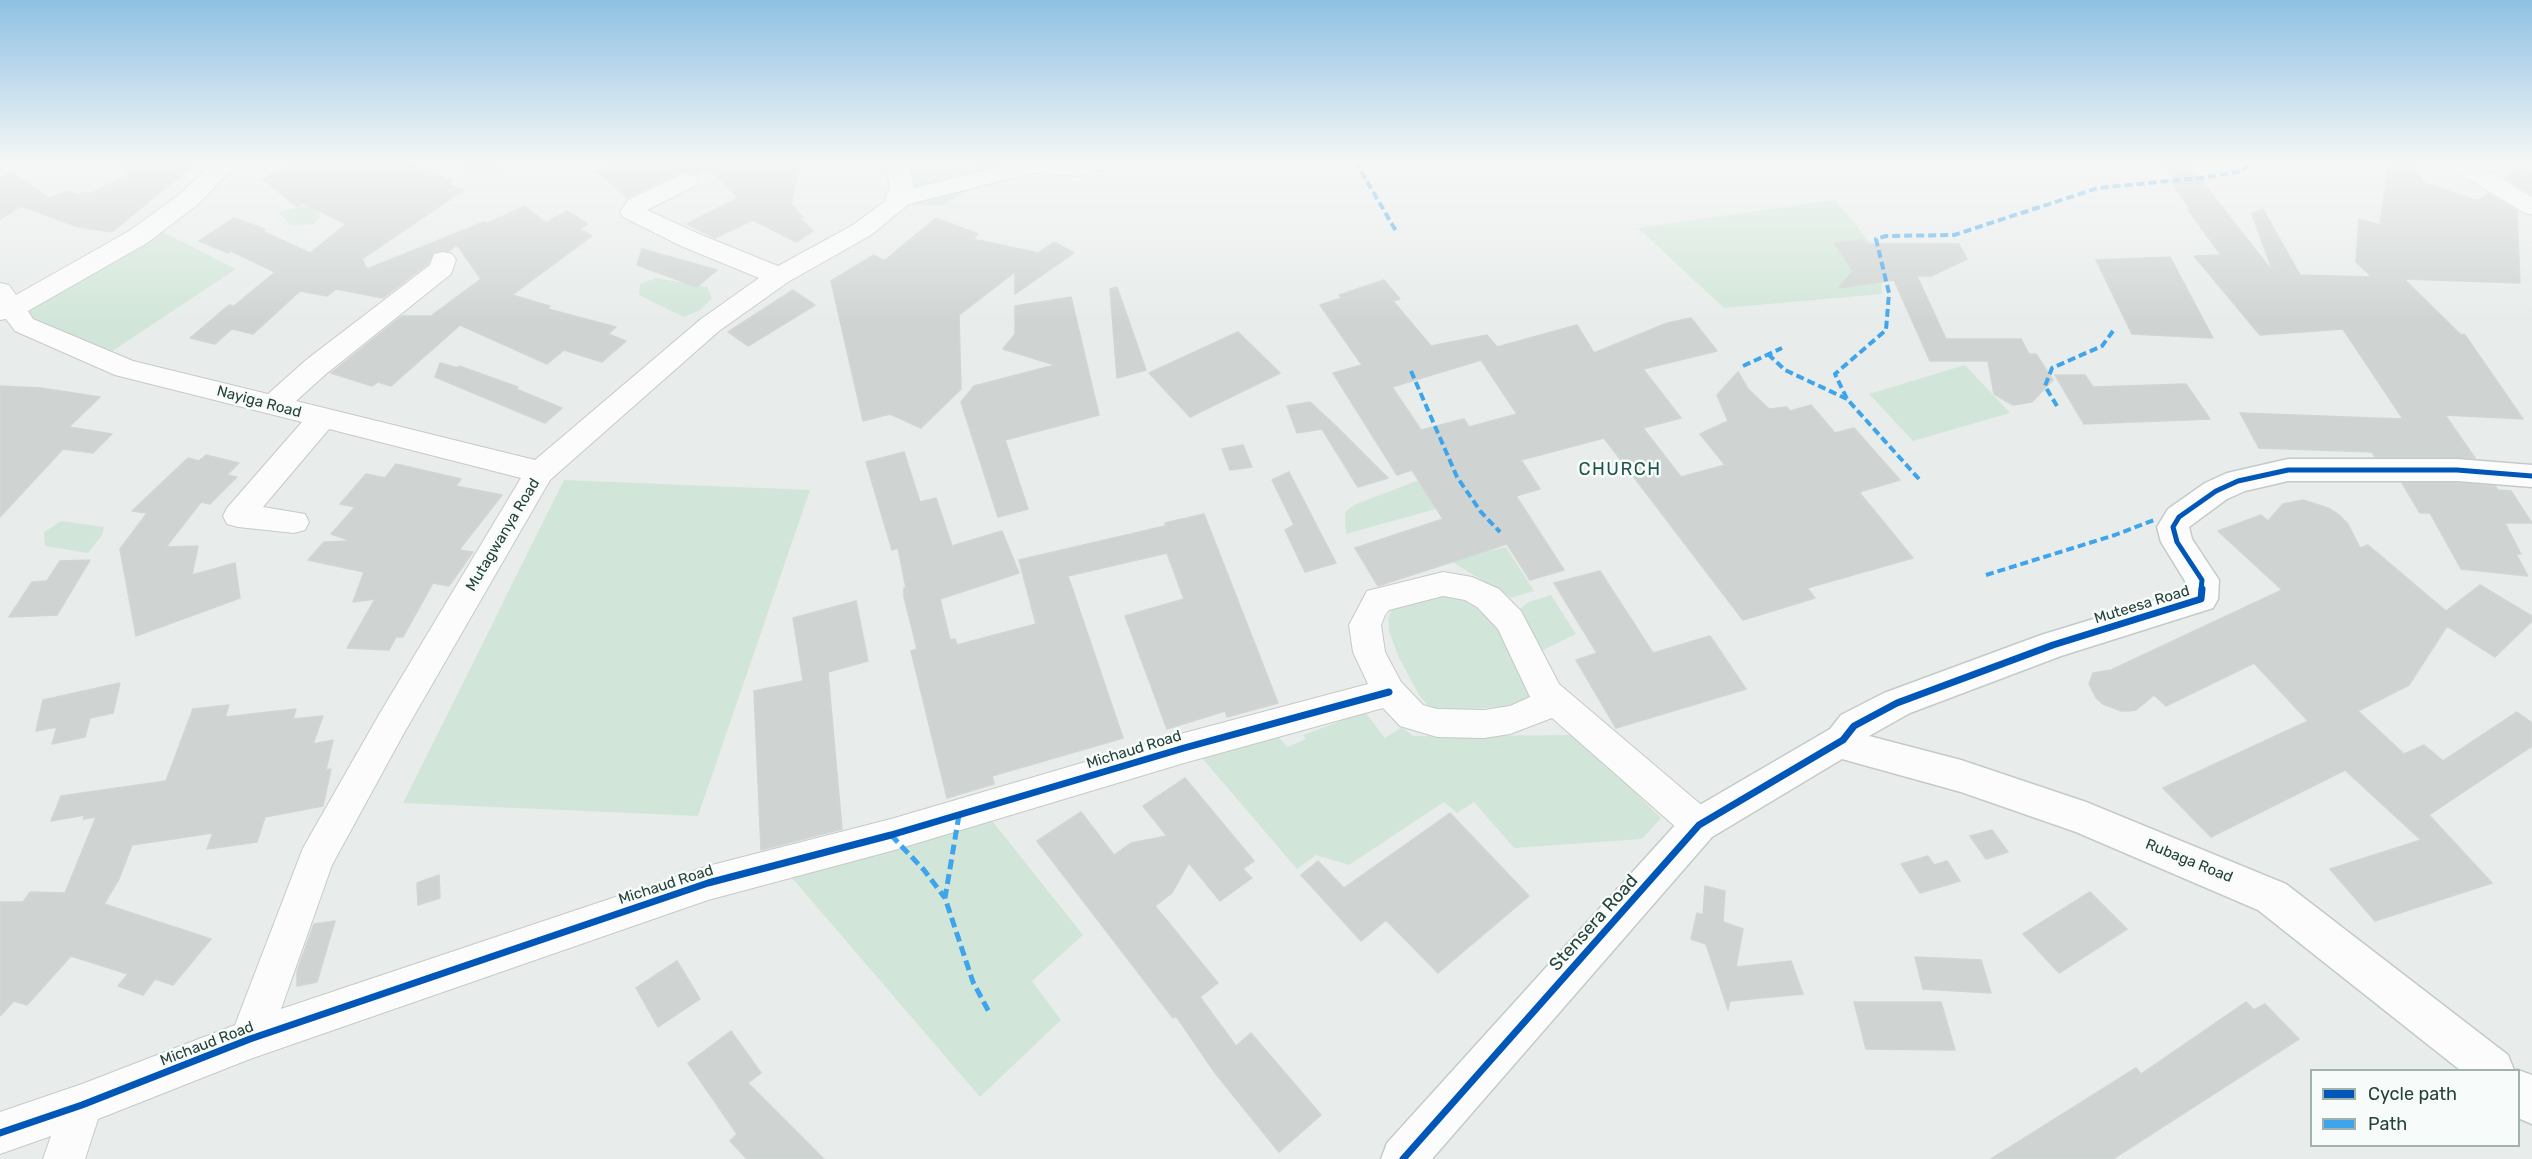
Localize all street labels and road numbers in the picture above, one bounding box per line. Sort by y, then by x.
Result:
street label: Nayiga Road [215,382,303,422]
street label: Mutagwanya Road [462,475,544,595]
street label: Muteesa Road [2092,582,2192,628]
street label: Michaud Road [1084,727,1184,773]
street label: Rubaga Road [2143,835,2235,887]
street label: Michaud Road [616,861,716,909]
street label: Stensera Road [1545,870,1643,976]
street label: Michaud Road [158,1018,256,1070]

